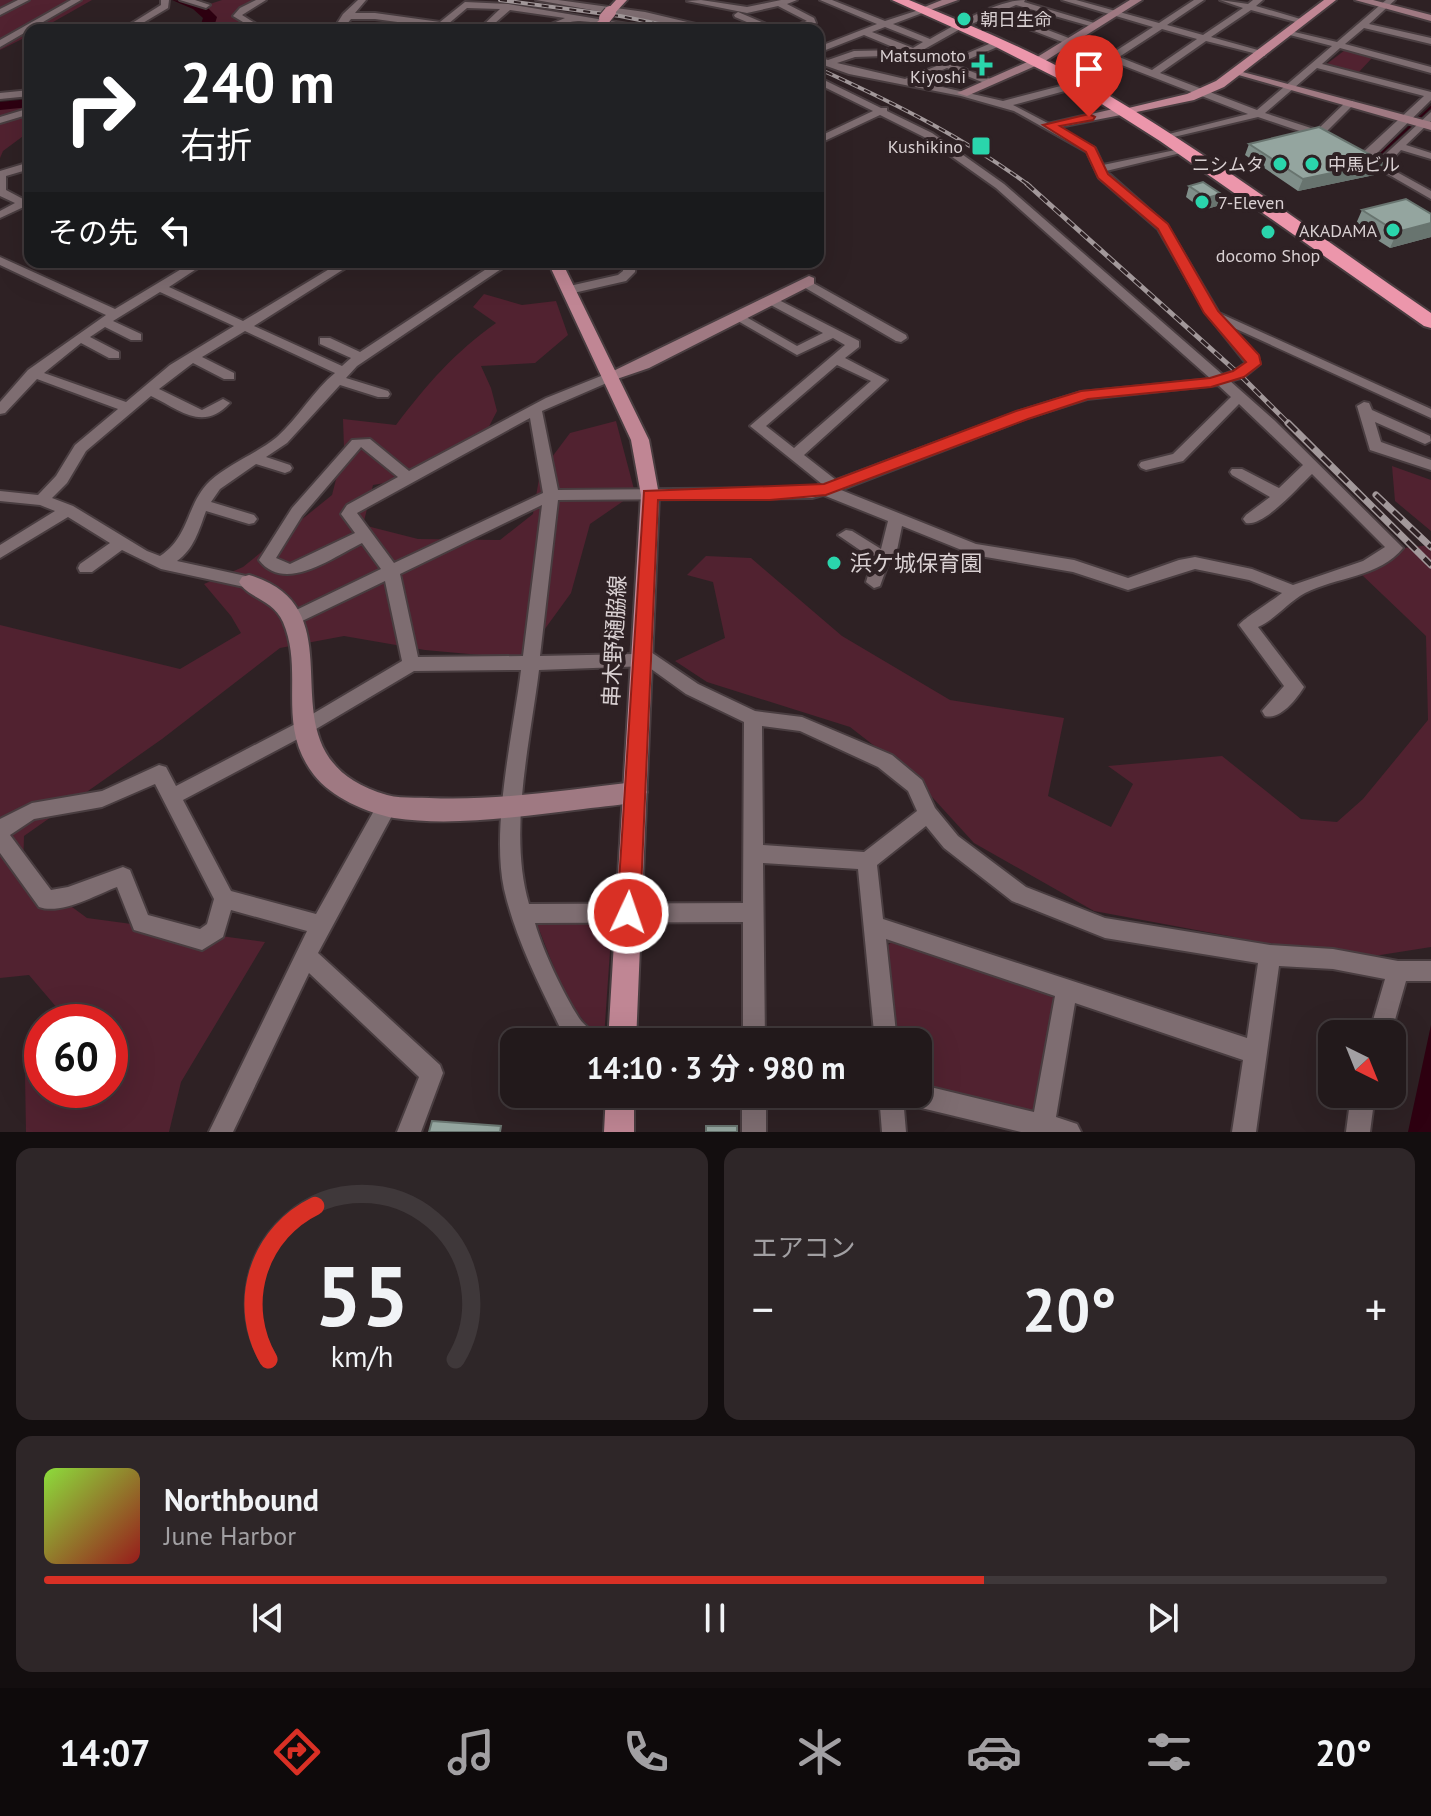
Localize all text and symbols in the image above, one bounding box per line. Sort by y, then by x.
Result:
place label: 朝日生命 [980,8,1052,31]
marker: 朝日生命 [955,10,973,28]
pin [1055,35,1123,117]
place label: Matsumoto Kiyoshi [880,44,966,88]
text: 240 m [180,46,335,118]
icon: arrive [1067,47,1111,91]
icon: right [48,56,152,160]
marker: Matsumoto Kiyoshi [973,56,991,74]
text: 右折 [180,121,252,168]
place label: Kushikino [888,135,963,158]
marker: Kushikino [970,135,992,157]
place label: ニシムタ [1192,153,1264,176]
place label: 中馬ビル [1328,153,1400,176]
marker: ニシムタ [1271,155,1289,173]
marker: 中馬ビル [1303,155,1321,173]
place label: 7-Eleven [1218,191,1284,214]
marker: 7-Eleven [1193,193,1211,211]
icon: left [154,208,198,252]
text: その先 [48,212,138,251]
place label: AKADAMA [1299,219,1377,242]
marker: AKADAMA [1384,221,1402,239]
marker: docomo Shop [1259,223,1277,241]
place label: docomo Shop [1216,244,1320,267]
place label: 浜ケ城保育園 [850,549,982,577]
marker: 浜ケ城保育園 [825,554,843,572]
street label: 串木野樋脇線 [597,574,631,708]
position arrow [586,871,670,955]
speed limit sign: 60 [24,1004,128,1108]
north arrow [1318,1020,1406,1108]
map controls [1318,1020,1406,1108]
text: 14:10 · 3 分 · 980 m [586,1048,846,1087]
text: エアコン [752,1231,856,1264]
text: 55 [315,1241,409,1349]
text: 20° [1022,1270,1116,1348]
text: − [752,1280,774,1337]
text: + [1365,1280,1387,1337]
text: km/h [330,1338,393,1375]
text: Northbound [164,1480,319,1519]
text: June Harbor [164,1519,296,1552]
icon: previous [246,1596,290,1640]
icon: pause [693,1596,737,1640]
icon: next [1141,1596,1185,1640]
icon: directions [269,1724,325,1780]
icon: music [443,1724,499,1780]
icon: phone [618,1724,674,1780]
icon: climate [792,1724,848,1780]
icon: car [966,1724,1022,1780]
icon: filters [1141,1724,1197,1780]
text: 14:07 [59,1729,151,1776]
text: 20° [1315,1729,1372,1776]

